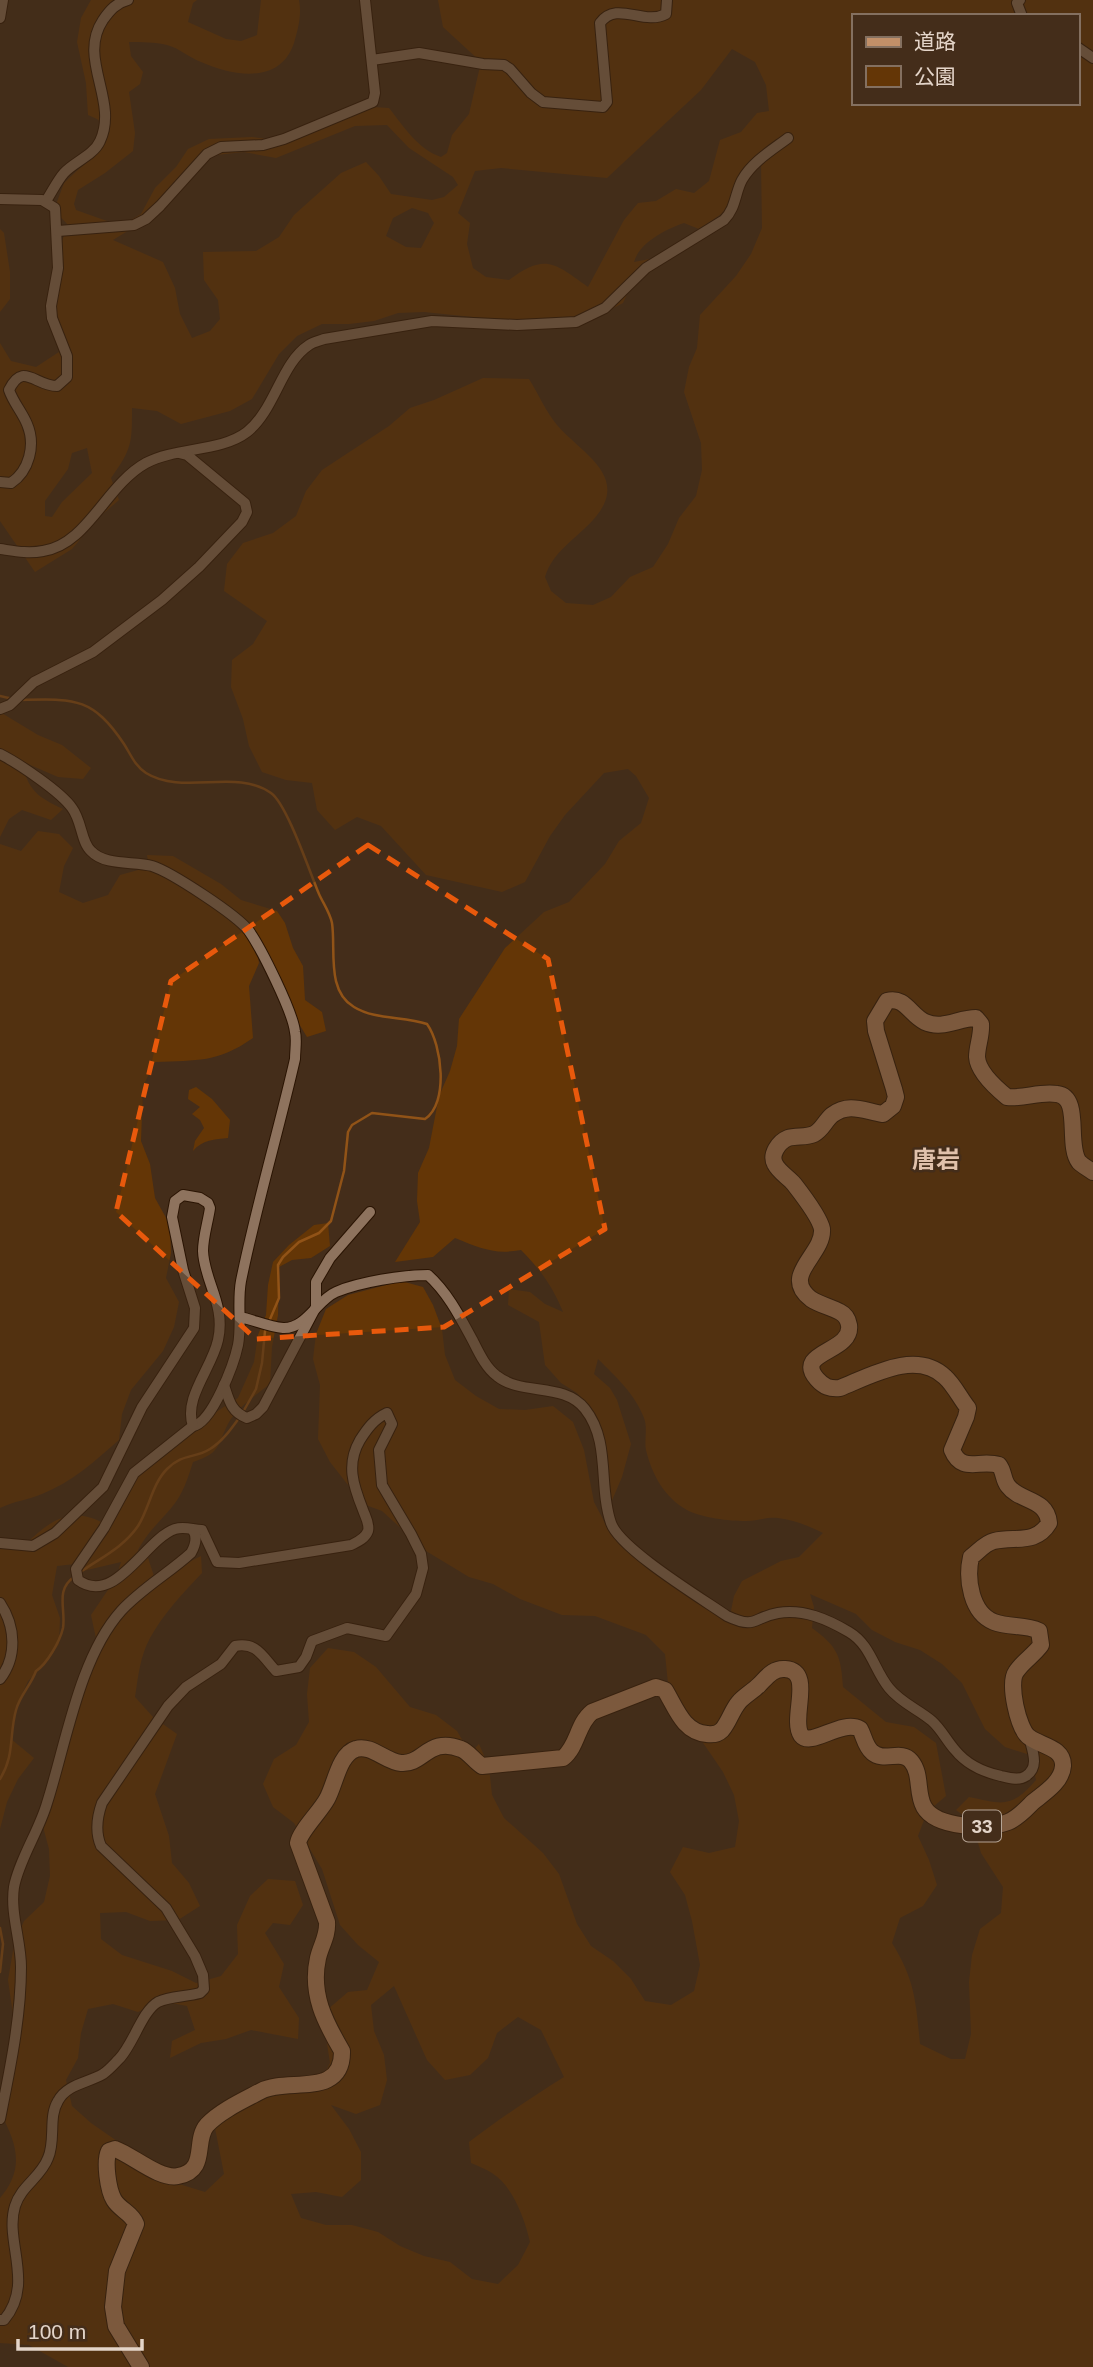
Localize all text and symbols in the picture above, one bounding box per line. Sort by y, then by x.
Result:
legend [852,14,1079,105]
text: 道路 [914,30,956,53]
text: 公園 [914,65,956,88]
district label: 唐岩 [912,1146,960,1173]
road number: 33 [963,1810,1001,1842]
scale bar [18,2308,142,2352]
text: 100 m [28,2320,86,2343]

